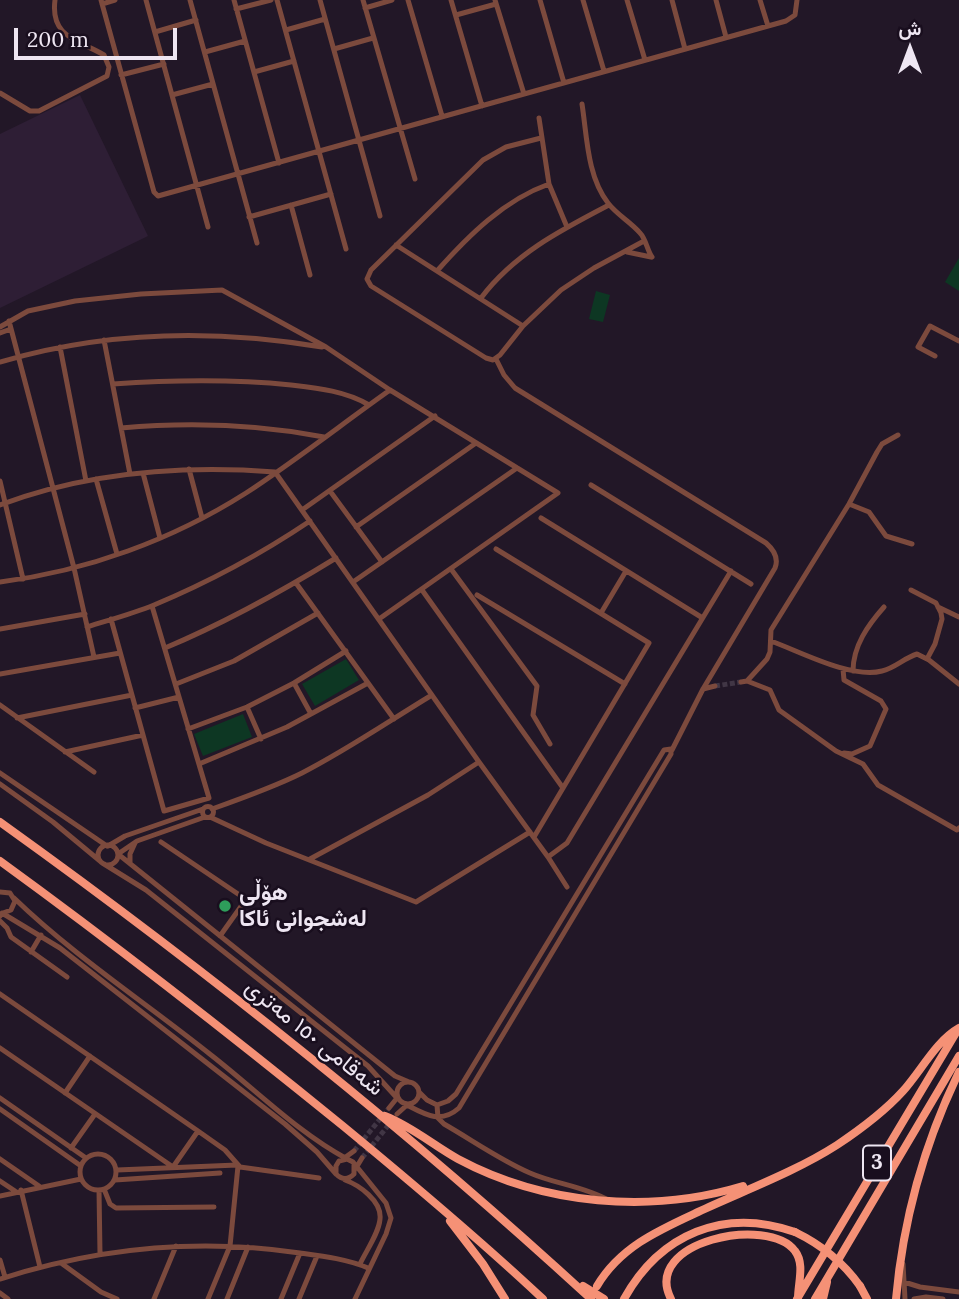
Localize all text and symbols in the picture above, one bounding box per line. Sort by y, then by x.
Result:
scale bar [18,14,180,58]
north arrow [875,14,945,84]
text: ش [899,16,921,40]
text: 200 m [27,26,89,53]
place label: هۆڵی لەشجوانی ئاکا [239,879,367,933]
marker: هۆڵی لەشجوانی ئاکا [217,898,233,914]
street label: شەقامی ١٥٠ مەتری [239,974,389,1102]
road number: 3 [863,1146,891,1180]

